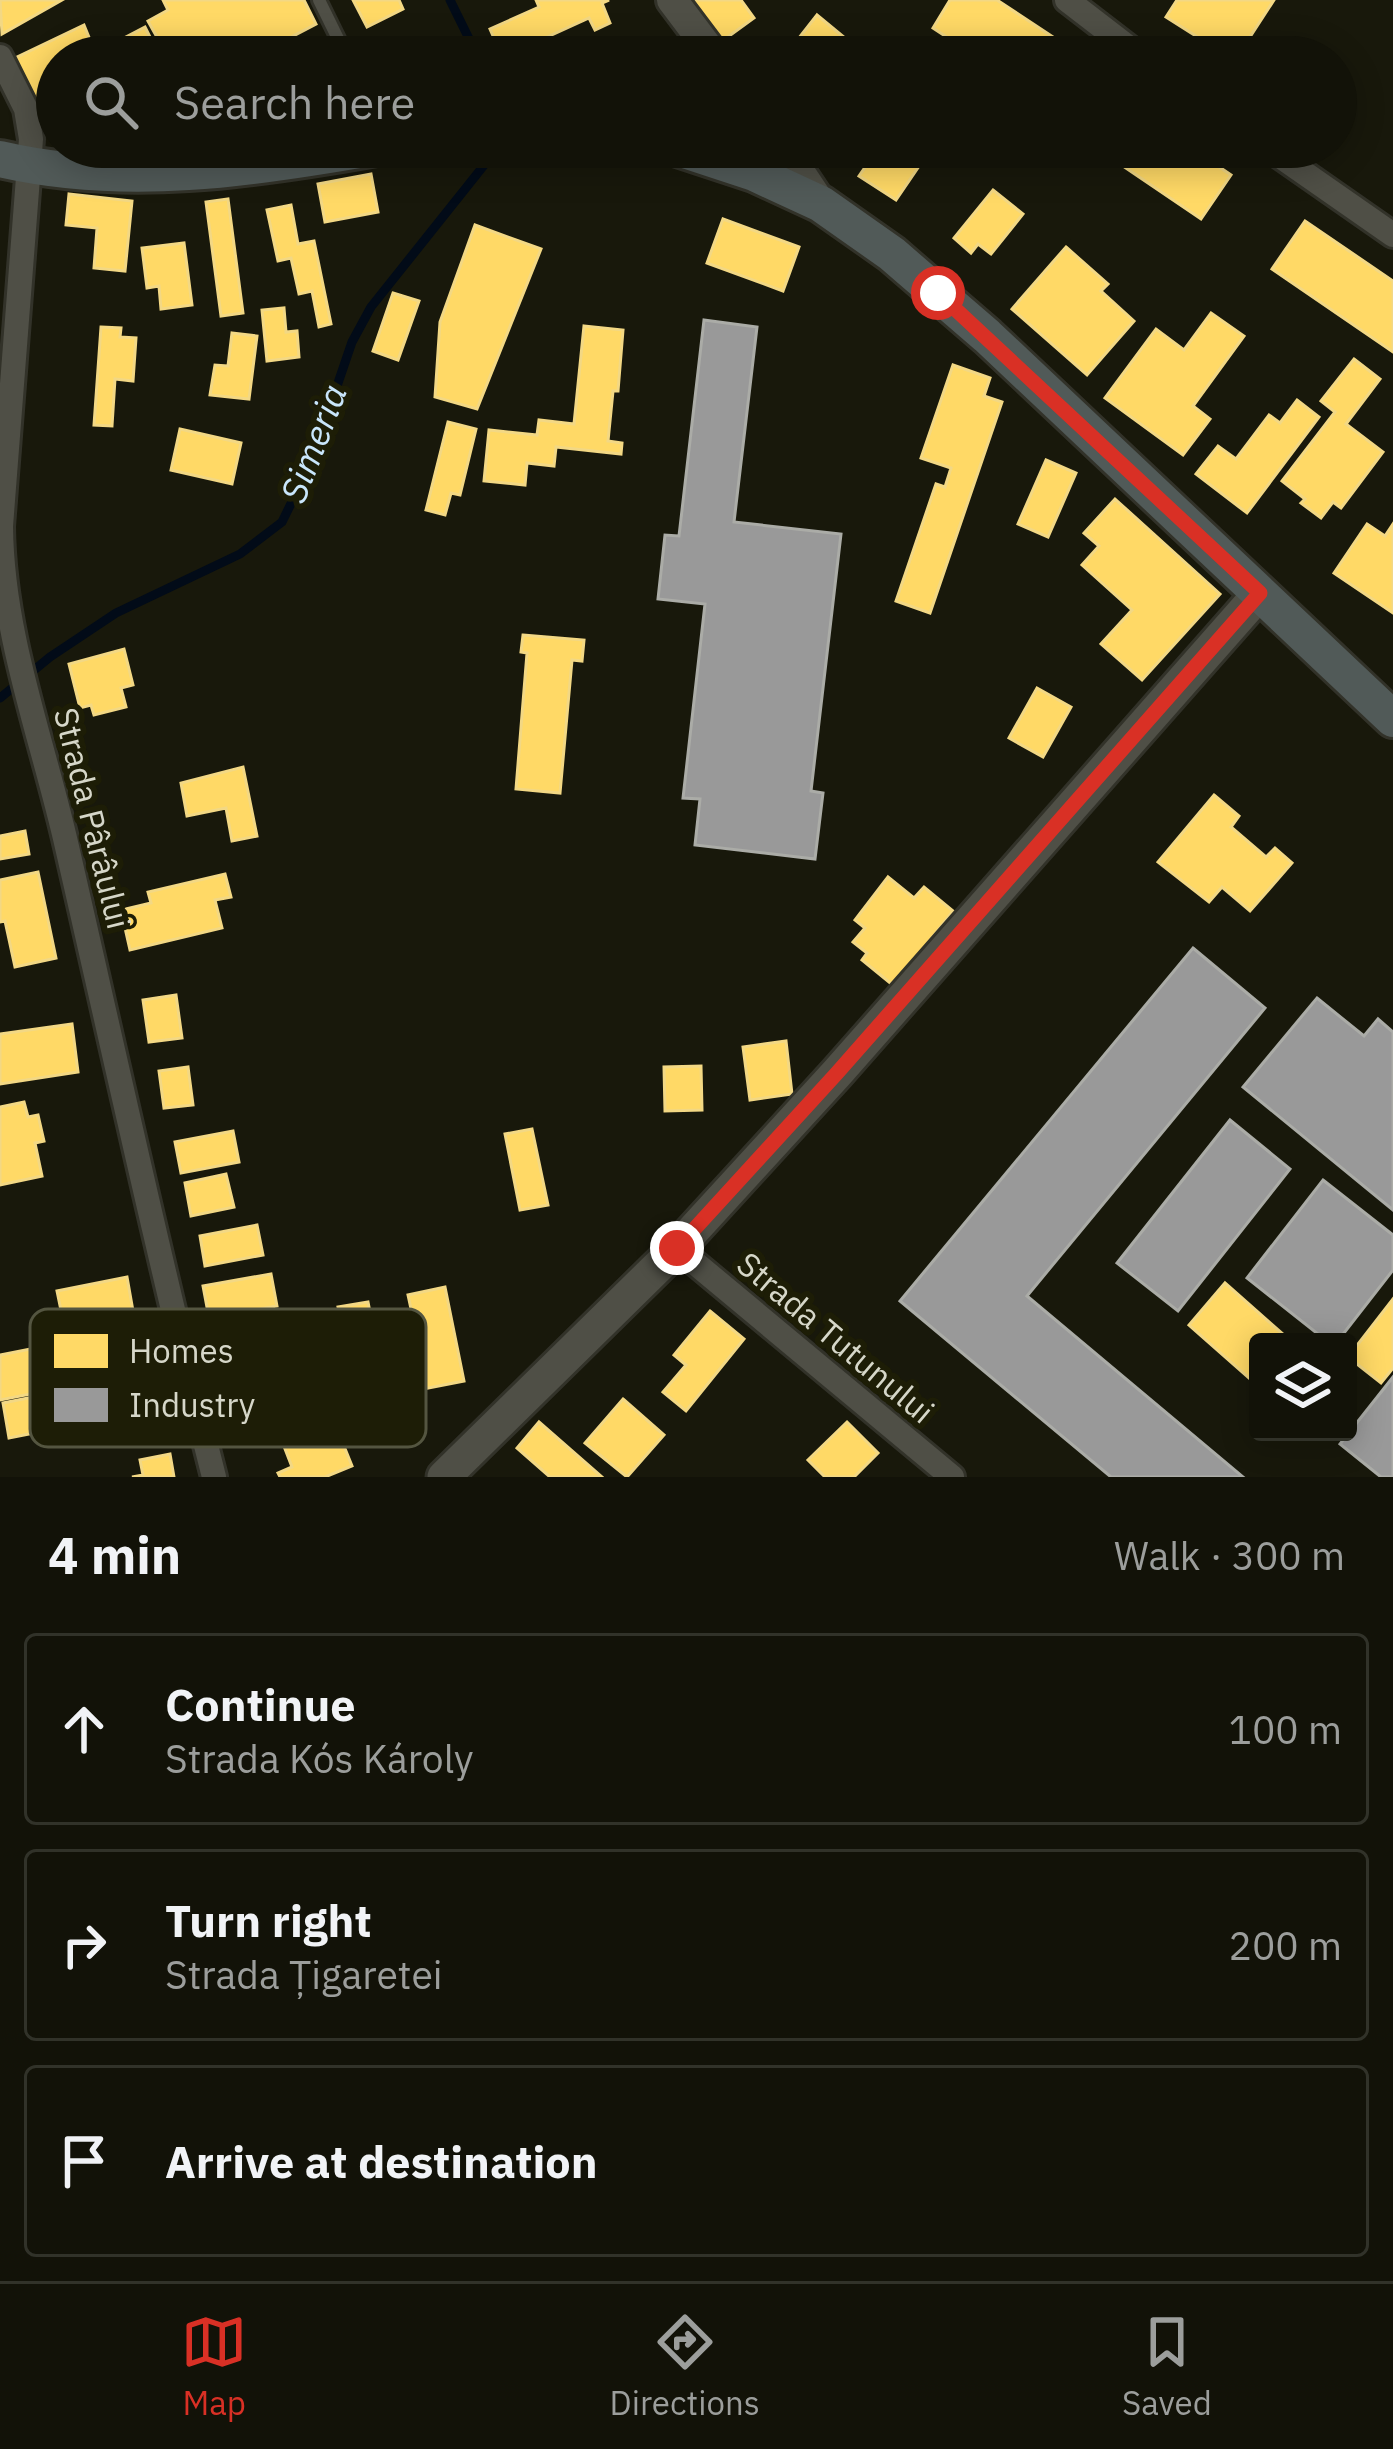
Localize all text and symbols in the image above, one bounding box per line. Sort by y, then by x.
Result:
search box [36,36,1357,168]
icon: search [78,69,144,135]
text: Search here [174,73,415,131]
route start [911,266,965,320]
water label: Simeria [269,377,357,509]
street label: Strada Pârâului [45,703,141,933]
route end [650,1221,704,1275]
street label: Strada Tutunului [728,1242,944,1432]
legend [30,1309,426,1447]
text: Homes [129,1329,234,1372]
map controls [1249,1333,1357,1441]
button: layers [1249,1333,1357,1441]
text: Industry [129,1383,255,1426]
text: 4 min [48,1522,181,1588]
text: Walk · 300 m [1114,1530,1345,1581]
text: Continue [165,1675,356,1733]
icon: ahead [51,1696,117,1762]
text: 100 m [1229,1704,1342,1755]
text: Strada Kós Károly [165,1733,473,1784]
text: Turn right [165,1891,372,1949]
icon: right [51,1912,117,1978]
text: 200 m [1229,1920,1342,1971]
text: Strada Țigaretei [165,1949,443,2000]
icon: arrive [51,2128,117,2194]
text: Arrive at destination [165,2132,598,2190]
tab: Map [181,2309,247,2424]
tab: Directions [610,2309,760,2424]
tab: Saved [1122,2309,1212,2424]

